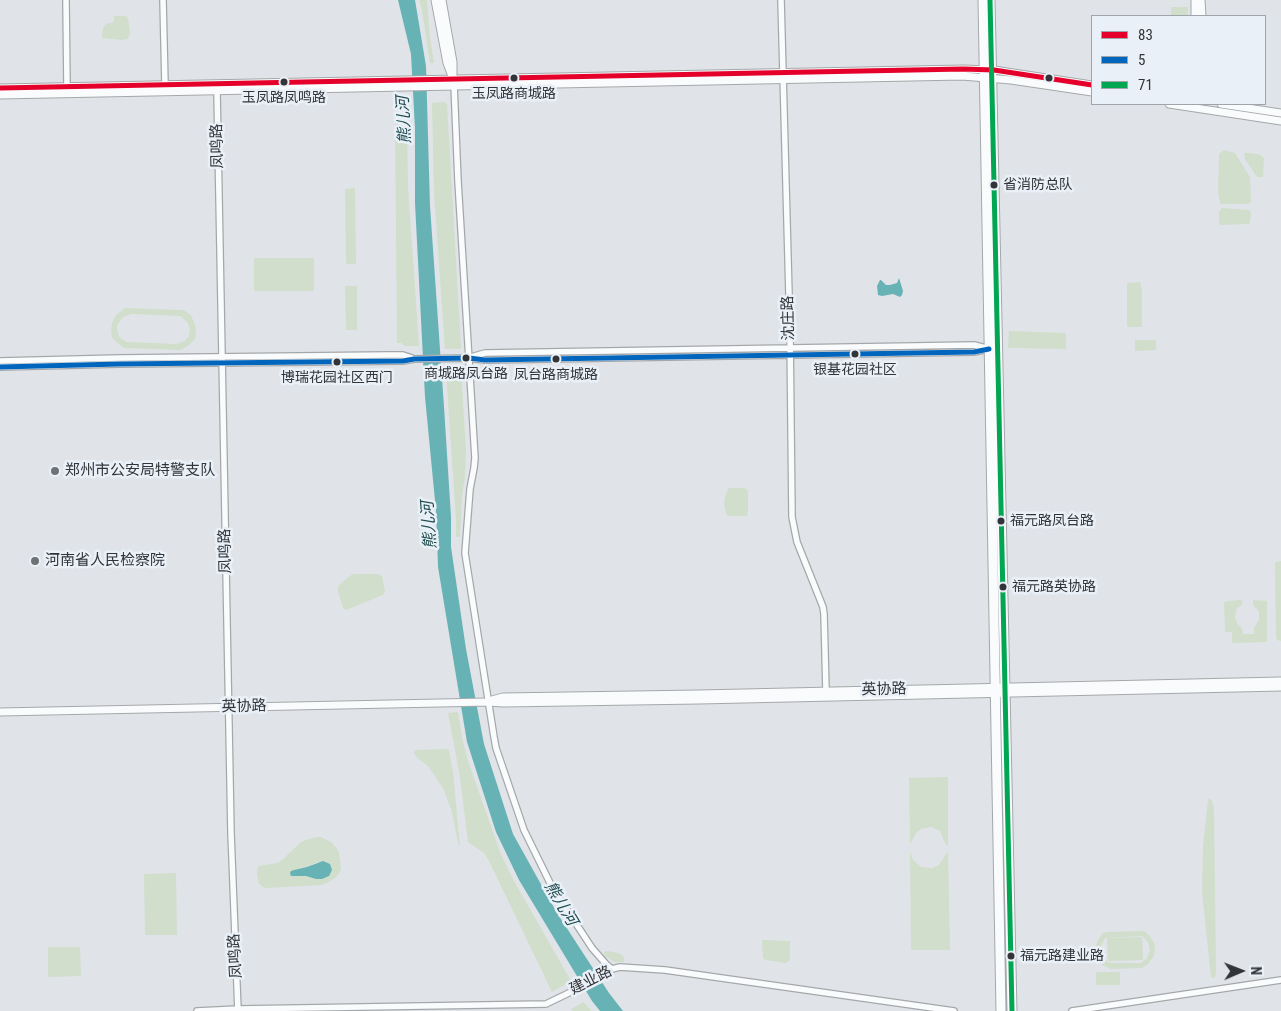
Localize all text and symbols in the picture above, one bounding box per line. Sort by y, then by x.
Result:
legend [1091,15,1266,105]
text: 83 [1138,26,1153,44]
text: 5 [1138,51,1145,69]
marker: 玉凤路商城路 [509,73,519,83]
unlabelled marker [1044,73,1054,83]
text: 71 [1138,76,1153,94]
marker: 玉凤路凤鸣路 [279,77,289,87]
place label: 玉凤路商城路 [472,86,556,102]
place label: 玉凤路凤鸣路 [242,90,326,106]
water label: 熊儿河 [394,96,416,144]
street label: 凤鸣路 [209,123,227,169]
place label: 省消防总队 [1003,177,1073,193]
marker: 省消防总队 [989,180,999,190]
street label: 沈庄路 [780,295,798,341]
marker: 银基花园社区 [850,349,860,359]
marker: 商城路凤台路 [461,353,471,363]
marker: 凤台路商城路 [551,354,561,364]
marker: 博瑞花园社区西门 [332,357,342,367]
place label: 银基花园社区 [813,362,897,378]
place label: 商城路凤台路 [424,366,508,382]
place label: 凤台路商城路 [514,367,598,383]
place label: 博瑞花园社区西门 [281,370,393,386]
place label: 郑州市公安局特警支队 [65,462,215,480]
marker: 郑州市公安局特警支队 [49,465,61,477]
water label: 熊儿河 [419,500,441,550]
place label: 福元路凤台路 [1010,513,1094,529]
marker: 福元路凤台路 [996,516,1006,526]
street label: 凤鸣路 [217,528,235,574]
place label: 河南省人民检察院 [45,552,165,570]
marker: 河南省人民检察院 [29,555,41,567]
place label: 福元路英协路 [1012,579,1096,595]
marker: 福元路英协路 [998,582,1008,592]
street label: 英协路 [861,681,907,699]
street label: 英协路 [221,698,267,716]
water label: 熊儿河 [539,878,581,930]
street label: 凤鸣路 [226,933,246,979]
north arrow [1216,946,1266,996]
place label: 福元路建业路 [1020,948,1104,964]
marker: 福元路建业路 [1006,951,1016,961]
street label: 建业路 [567,963,615,999]
text: N [1248,966,1264,975]

